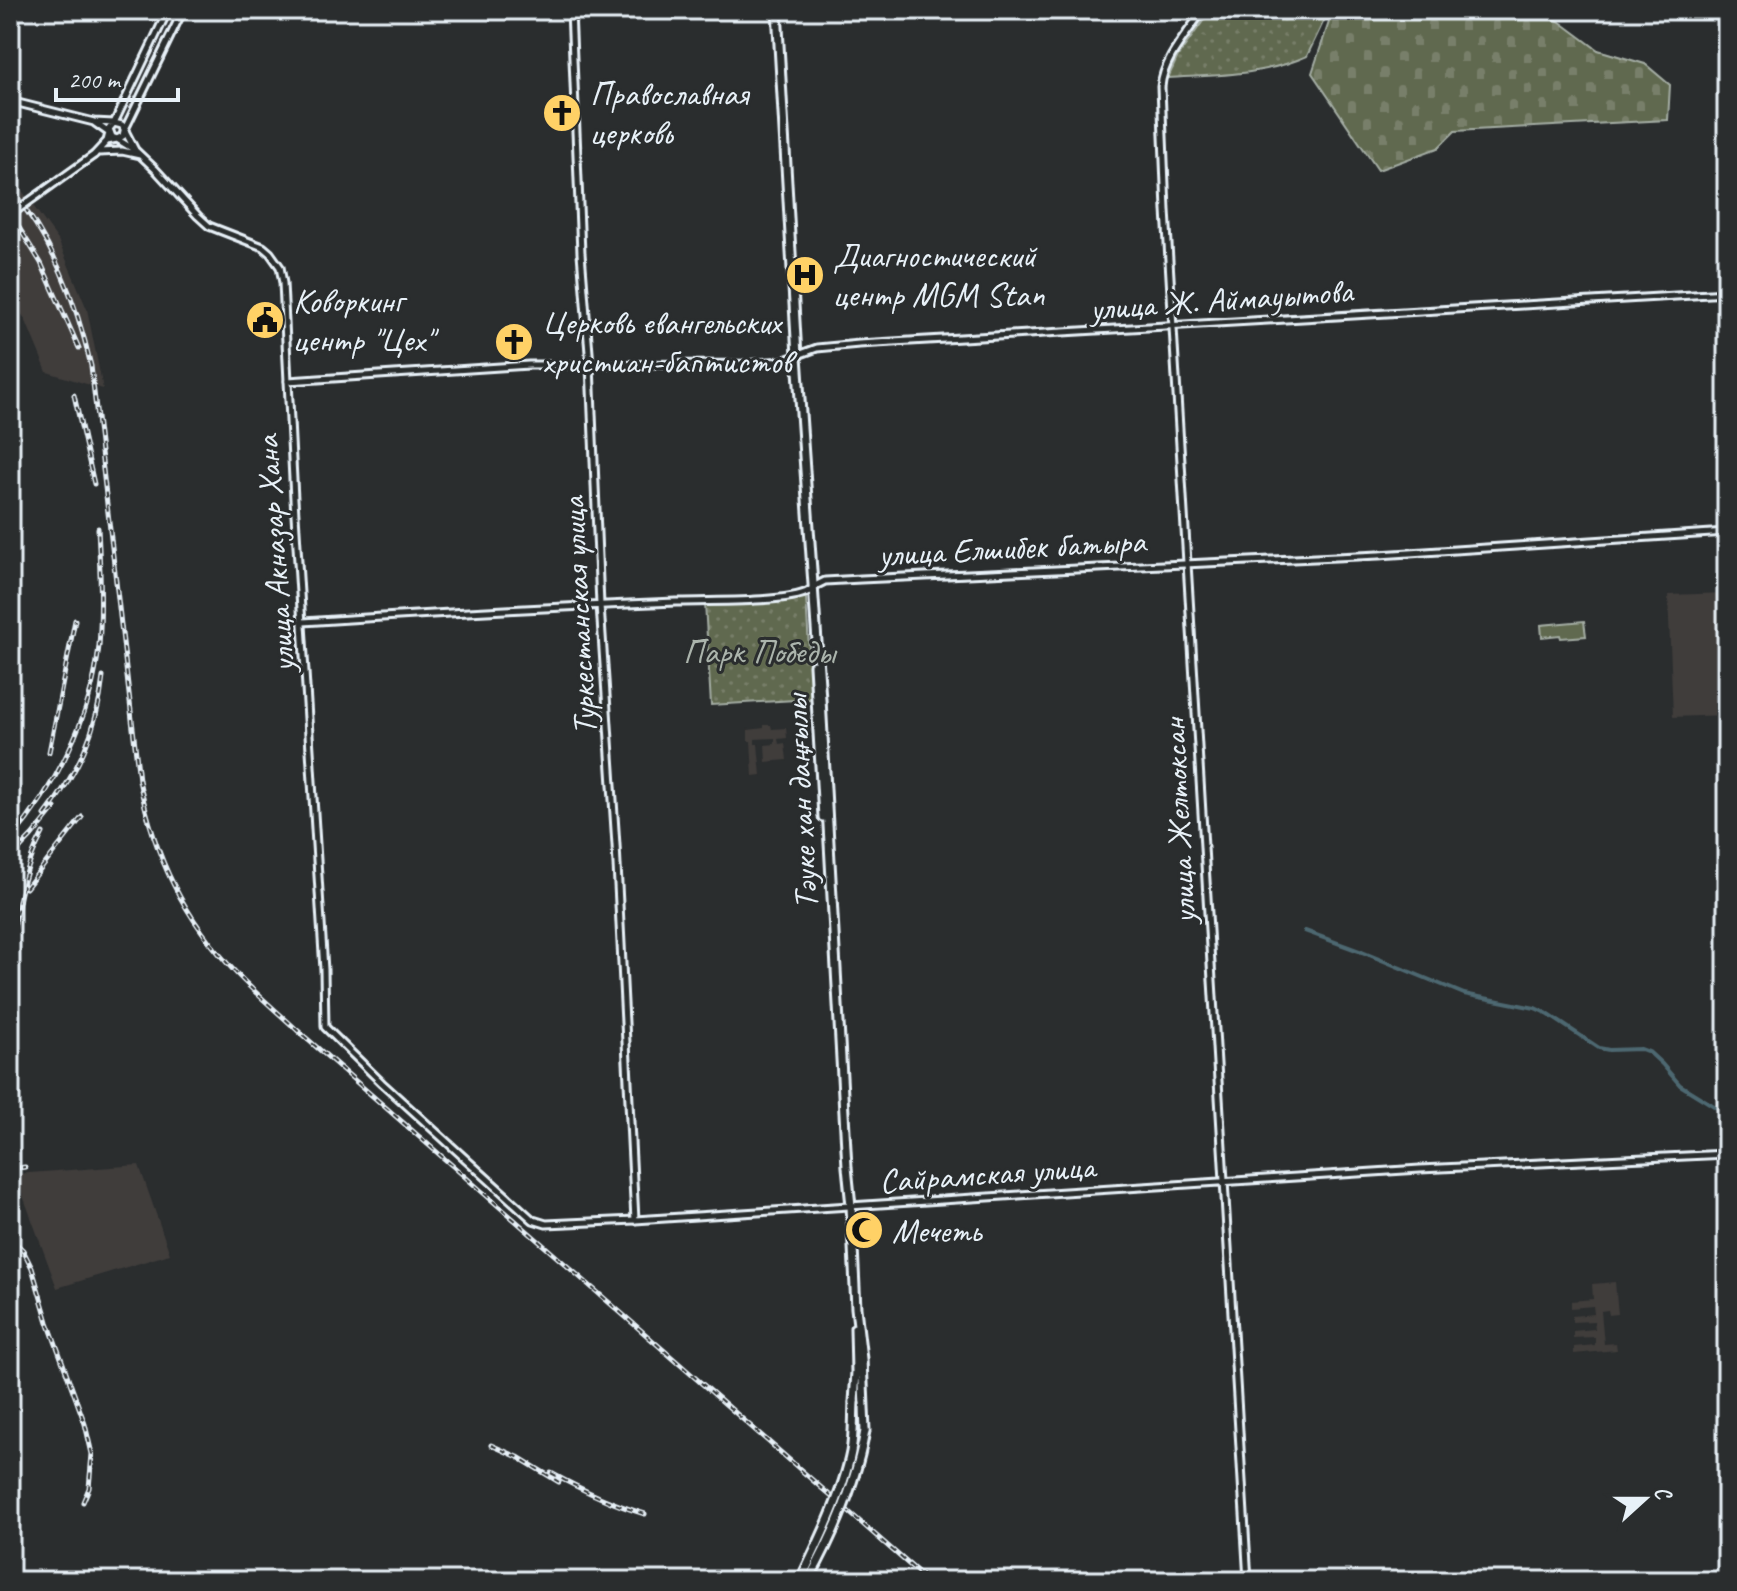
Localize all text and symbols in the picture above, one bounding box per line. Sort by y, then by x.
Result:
scale bar [56,52,178,102]
text: 200 m [68,65,122,95]
place label: Православная церковь [590,72,750,154]
church icon: Православная церковь [541,92,583,134]
place label: Диагностический центр MGM Stan [833,234,1045,316]
hospital icon: Диагностический центр MGM Stan [784,254,826,296]
street label: улица Ж. Аймауытова [1086,269,1356,330]
place label: Коворкинг центр "Цех" [293,279,440,361]
public building icon: Коворкинг центр "Цех" [244,299,286,341]
place label: Церковь евангельских христиан-баптистов [542,301,798,383]
church icon: Церковь евангельских христиан-баптистов [493,321,535,363]
street label: улица Акназар Хана [245,432,304,676]
street label: Туркестанская улица [551,493,606,736]
street label: улица Елшибек батыра [875,519,1149,576]
park label: Парк Победы [683,630,838,673]
street label: Тәуке хан даңғылы [773,690,828,910]
street label: улица Желтоксан [1152,715,1205,927]
street label: Сайрамская улица [878,1144,1099,1202]
mosque icon: Мечеть [843,1209,885,1251]
place label: Мечеть [892,1209,984,1252]
north arrow [1605,1459,1685,1539]
text: С [1648,1482,1679,1505]

